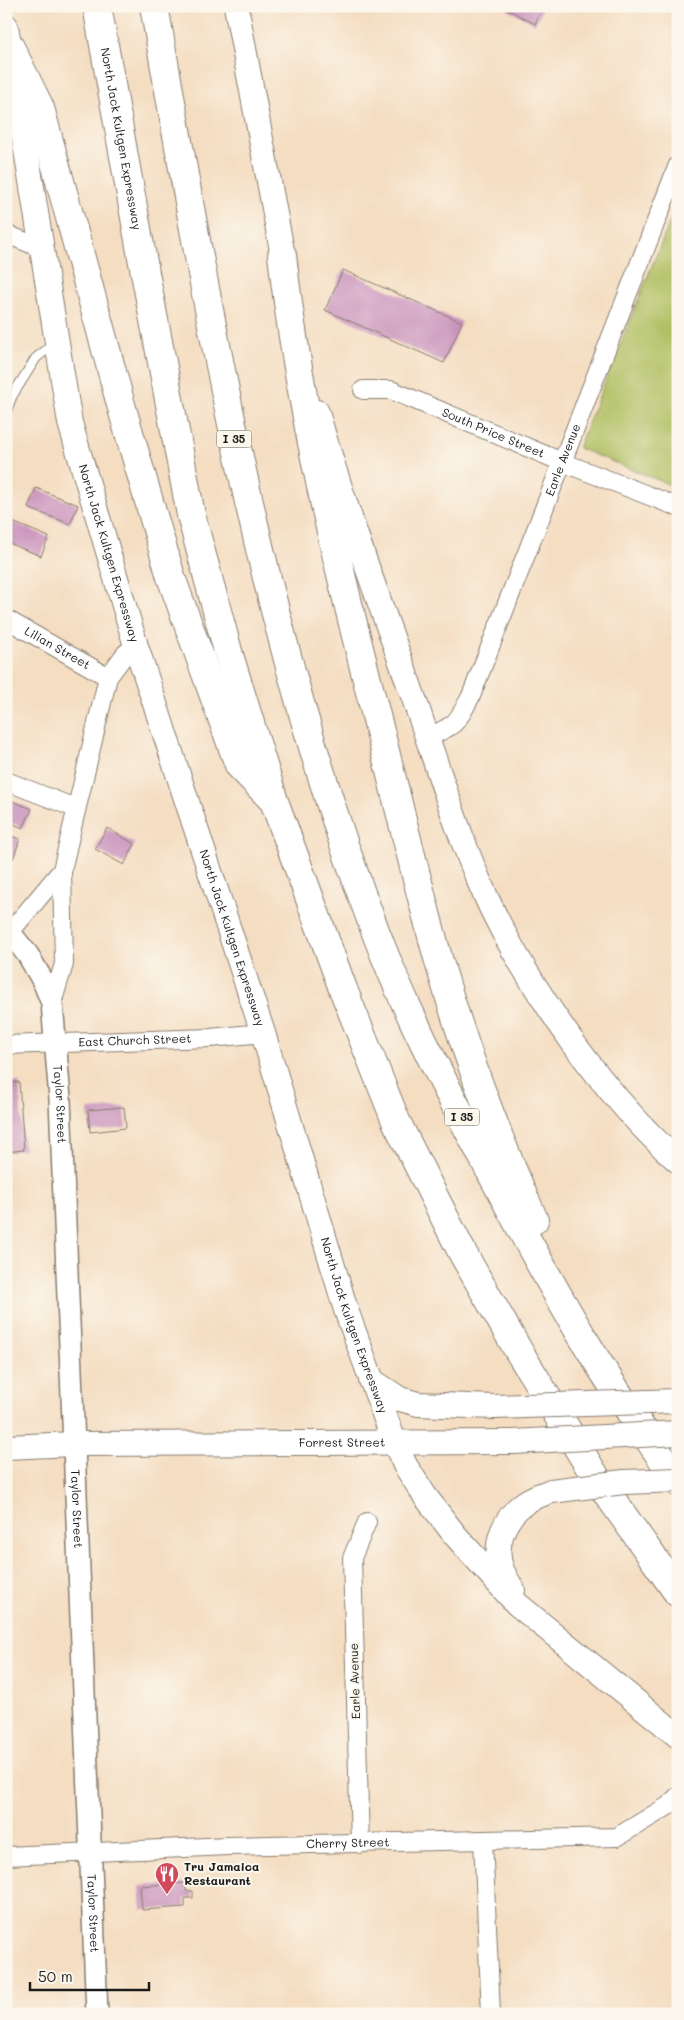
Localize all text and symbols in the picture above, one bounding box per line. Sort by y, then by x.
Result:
street label: North Jack Kultgen Expressway [98,46,146,231]
street label: South Price Street [440,403,547,461]
street label: Earle Avenue [541,421,583,498]
road number: I 35 [216,430,252,448]
street label: North Jack Kultgen Expressway [76,462,143,644]
street label: Lilian Street [22,622,93,672]
street label: North Jack Kultgen Expressway [196,847,269,1028]
street label: East Church Street [78,1030,192,1050]
street label: Taylor Street [50,1064,71,1144]
road number: I 35 [444,1108,480,1126]
street label: North Jack Kultgen Expressway [318,1235,392,1415]
street label: Forrest Street [299,1434,385,1450]
street label: Taylor Street [68,1469,87,1548]
street label: Earle Avenue [345,1643,363,1719]
street label: Cherry Street [306,1833,389,1851]
place label: Tru Jamaica Restaurant [184,1858,259,1888]
restaurant icon: Tru Jamaica Restaurant [154,1861,180,1895]
street label: Taylor Street [84,1874,104,1953]
scale bar [30,1960,149,1992]
text: 50 m [38,1966,73,1986]

